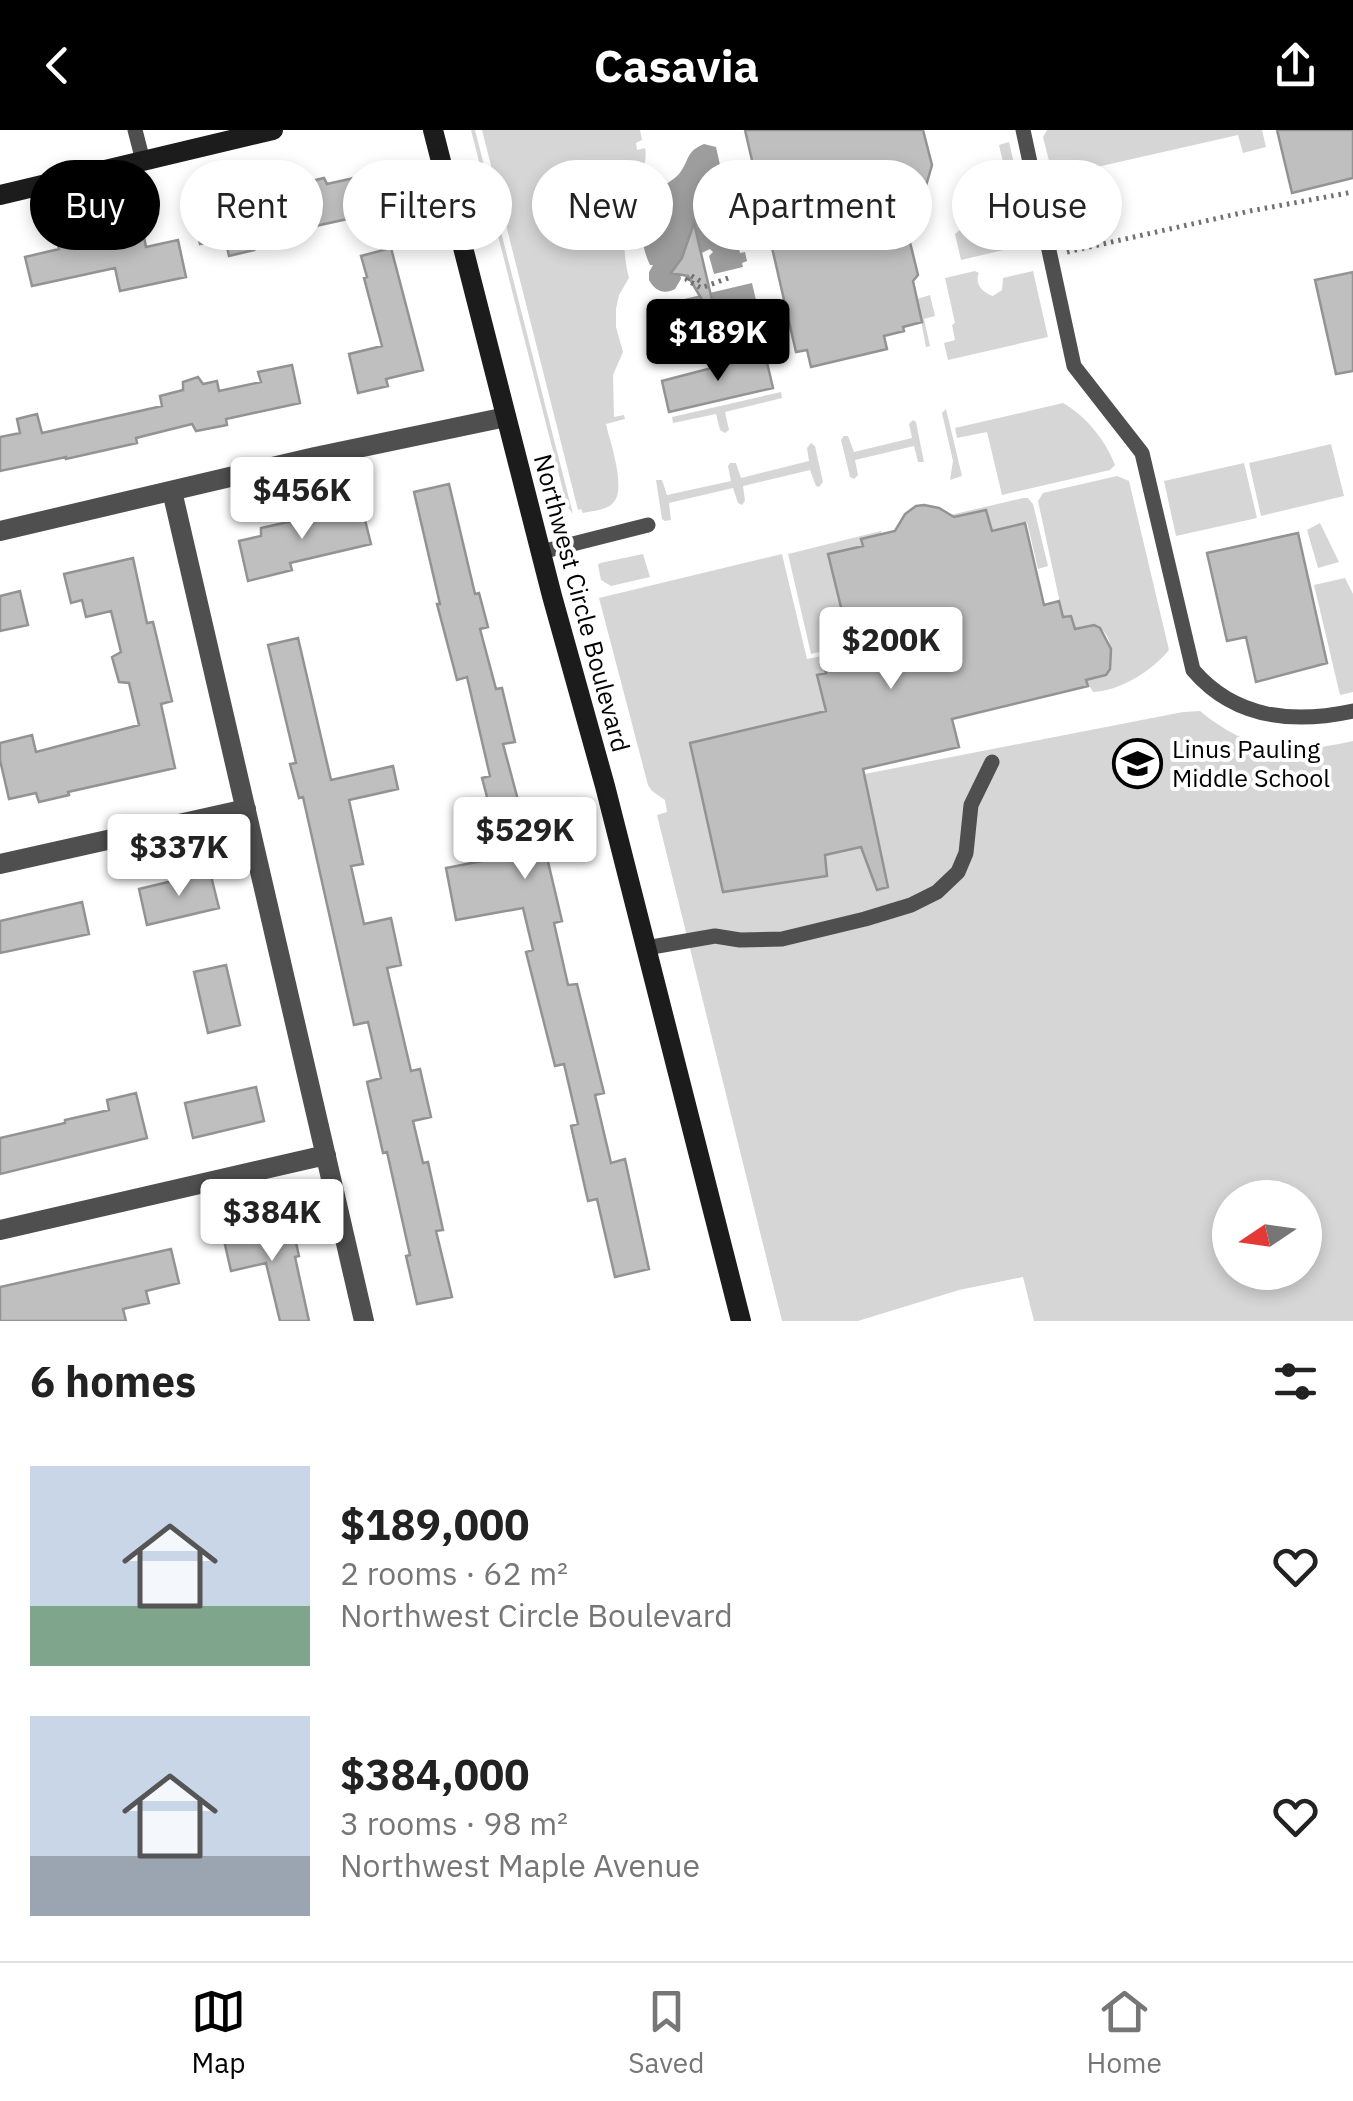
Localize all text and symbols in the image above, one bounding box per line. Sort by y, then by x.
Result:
text: Casavia [594,36,759,94]
icon: back [30,38,85,93]
icon: share [1268,38,1323,93]
chip: Buy [30,160,160,250]
chip: Rent [180,160,323,250]
chip: Filters [343,160,512,250]
chip: New [532,160,673,250]
chip: Apartment [693,160,932,250]
chip: House [952,160,1122,250]
pin: $189K [648,299,788,384]
text: $189K [668,310,768,352]
street label: Northwest Circle Boulevard [527,450,638,755]
pin: $456K [232,457,372,542]
text: $456K [252,468,352,510]
pin: $200K [821,607,961,692]
text: $200K [841,618,941,660]
place label: Linus Pauling Middle School [1172,732,1330,794]
school or university icon: Linus Pauling Middle School [1111,737,1163,789]
pin: $529K [455,797,595,882]
text: $529K [475,808,575,850]
pin: $337K [109,814,249,899]
text: $337K [129,825,229,867]
pin: $384K [202,1179,342,1264]
north arrow [1212,1180,1322,1290]
map controls [1212,1180,1322,1290]
text: $384K [222,1190,322,1232]
text: 6 homes [30,1354,196,1409]
icon: filters [1268,1354,1323,1409]
text: $189,000 [340,1497,529,1552]
icon: home [110,1506,230,1626]
icon: heart [1268,1539,1323,1594]
text: 2 rooms · 62 m² [340,1552,568,1594]
text: Northwest Circle Boulevard [340,1594,733,1636]
text: $384,000 [340,1747,529,1802]
icon: home [110,1756,230,1876]
icon: heart [1268,1789,1323,1844]
text: 3 rooms · 98 m² [340,1802,568,1844]
text: Northwest Maple Avenue [340,1844,700,1886]
tab: Map [191,1984,246,2081]
tab: Saved [628,1984,704,2081]
tab: Home [1087,1984,1162,2081]

